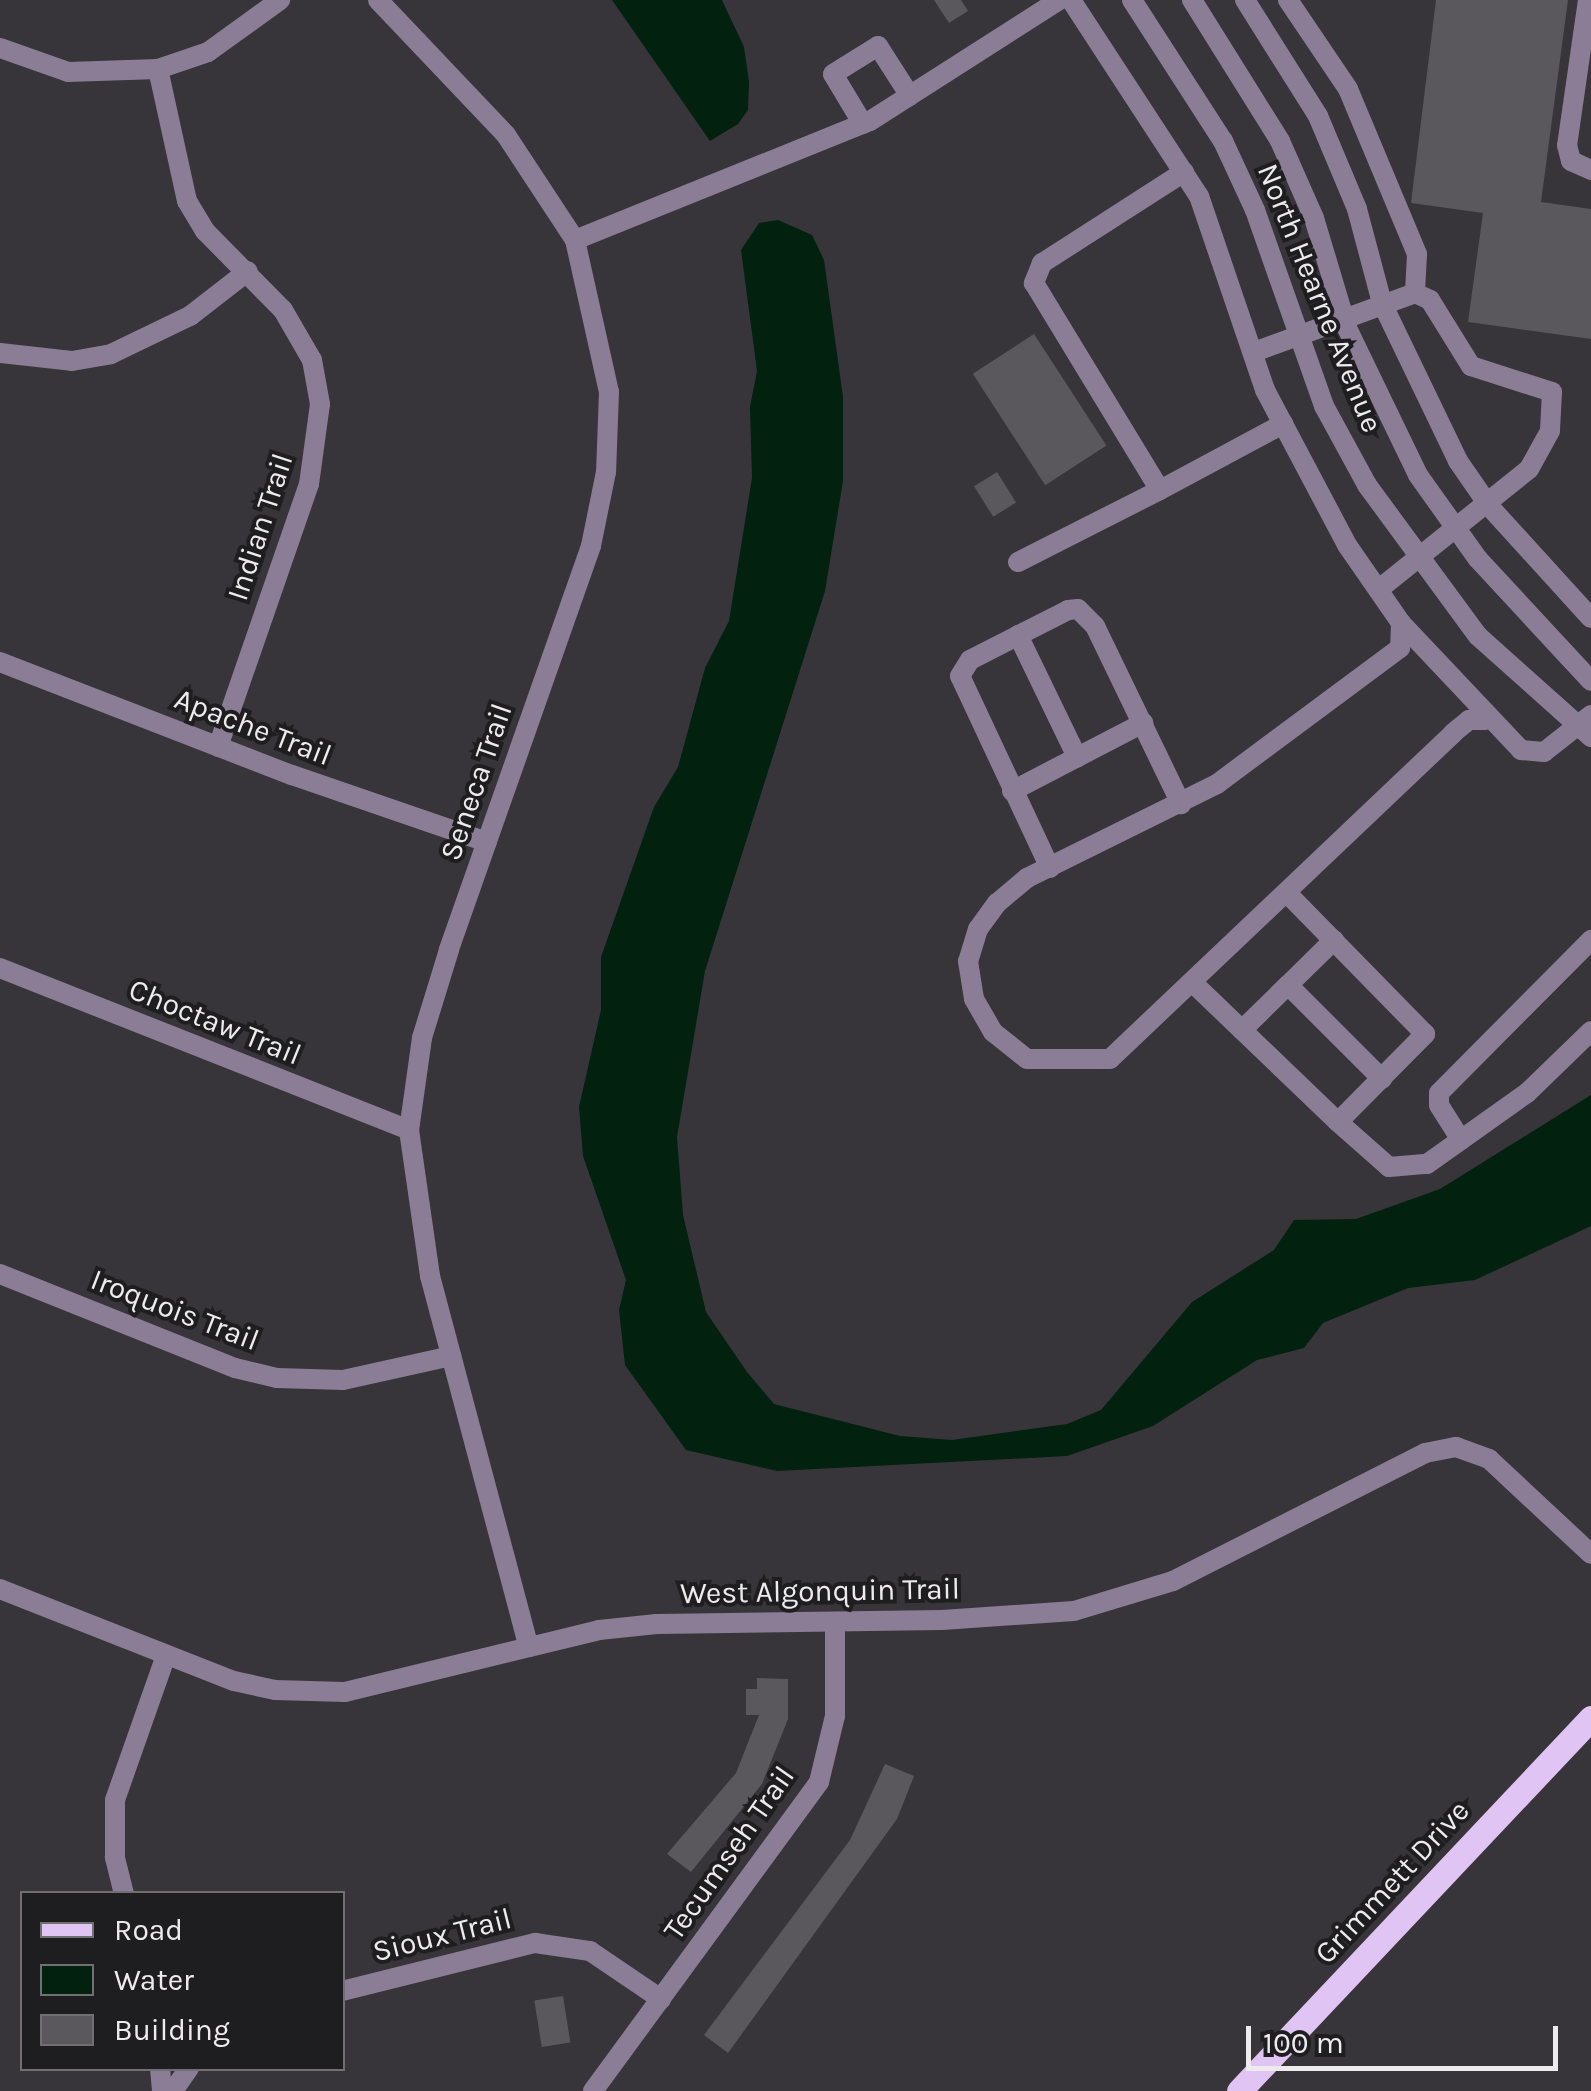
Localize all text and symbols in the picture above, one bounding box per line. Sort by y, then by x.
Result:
street label: North Hearne Avenue [1250,158,1390,438]
street label: Indian Trail [219,449,301,605]
street label: Apache Trail [170,681,336,773]
street label: Seneca Trail [432,699,520,865]
street label: Choctaw Trail [124,971,306,1073]
street label: Iroquois Trail [86,1261,264,1359]
street label: West Algonquin Trail [680,1571,960,1611]
street label: Tecumseh Trail [656,1759,802,1947]
street label: Grimmett Drive [1307,1793,1477,1971]
legend [20,1891,345,2071]
street label: Sioux Trail [369,1900,515,1970]
text: Road [114,1912,183,1948]
text: Water [114,1962,194,1998]
scale bar [1251,2006,1564,2068]
text: Building [114,2012,230,2048]
text: 100 m [1263,2025,1344,2061]

